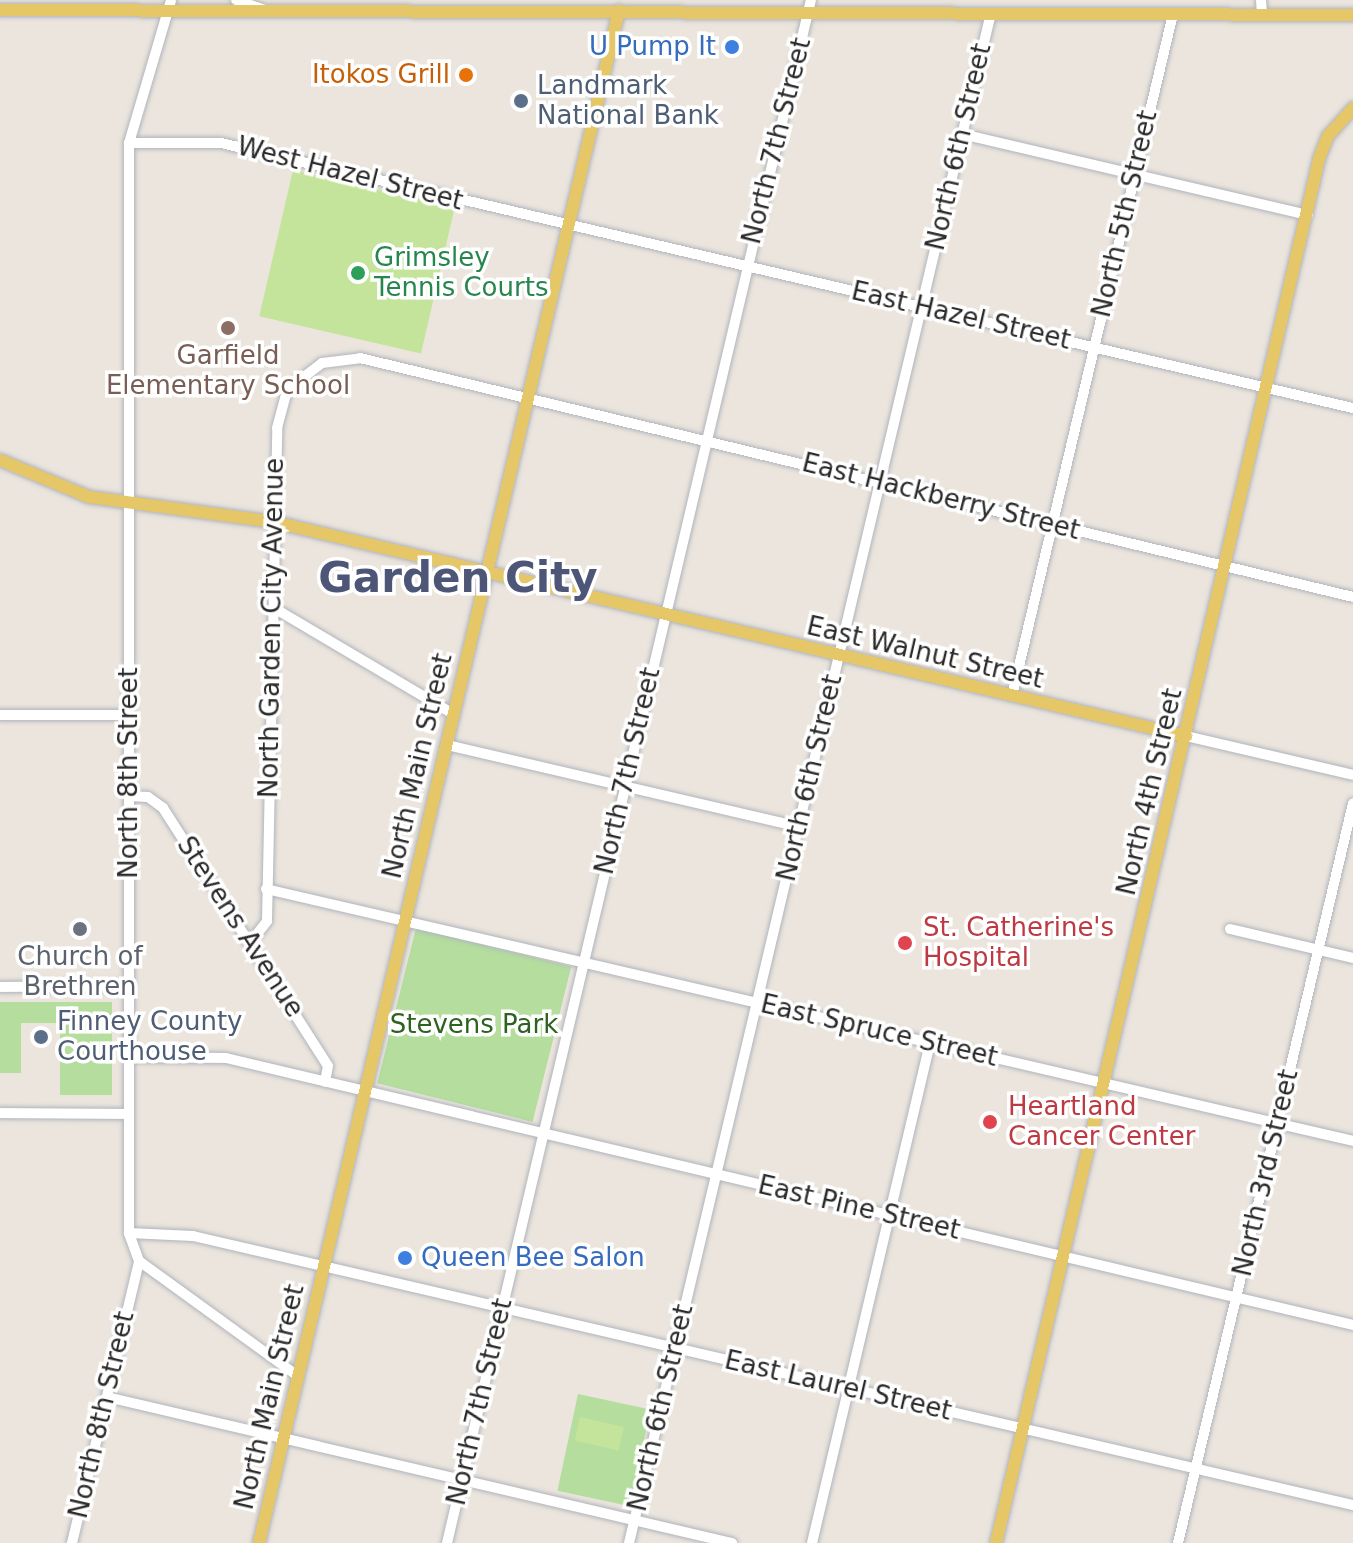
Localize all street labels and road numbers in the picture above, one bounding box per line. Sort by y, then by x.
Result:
street label: North 7th Street [736,35,818,247]
street label: North 6th Street [920,40,998,254]
street label: North 5th Street [1086,107,1164,321]
street label: West Hazel Street [234,131,466,217]
street label: East Hazel Street [848,276,1074,356]
street label: East Hackberry Street [799,447,1083,547]
street label: North Garden City Avenue [253,458,291,798]
street label: East Walnut Street [804,611,1046,695]
street label: North Main Street [377,650,459,882]
street label: North 7th Street [589,664,667,878]
street label: North 8th Street [113,667,145,879]
street label: North 6th Street [771,671,849,885]
street label: North 4th Street [1111,685,1189,899]
street label: Stevens Avenue [170,831,310,1023]
street label: East Spruce Street [758,989,1000,1073]
street label: North 3rd Street [1227,1066,1305,1280]
street label: East Pine Street [755,1170,963,1246]
street label: North Main Street [229,1281,311,1513]
street label: North 7th Street [441,1295,519,1509]
street label: North 6th Street [622,1301,700,1515]
street label: North 8th Street [63,1308,141,1522]
street label: East Laurel Street [722,1345,954,1427]

